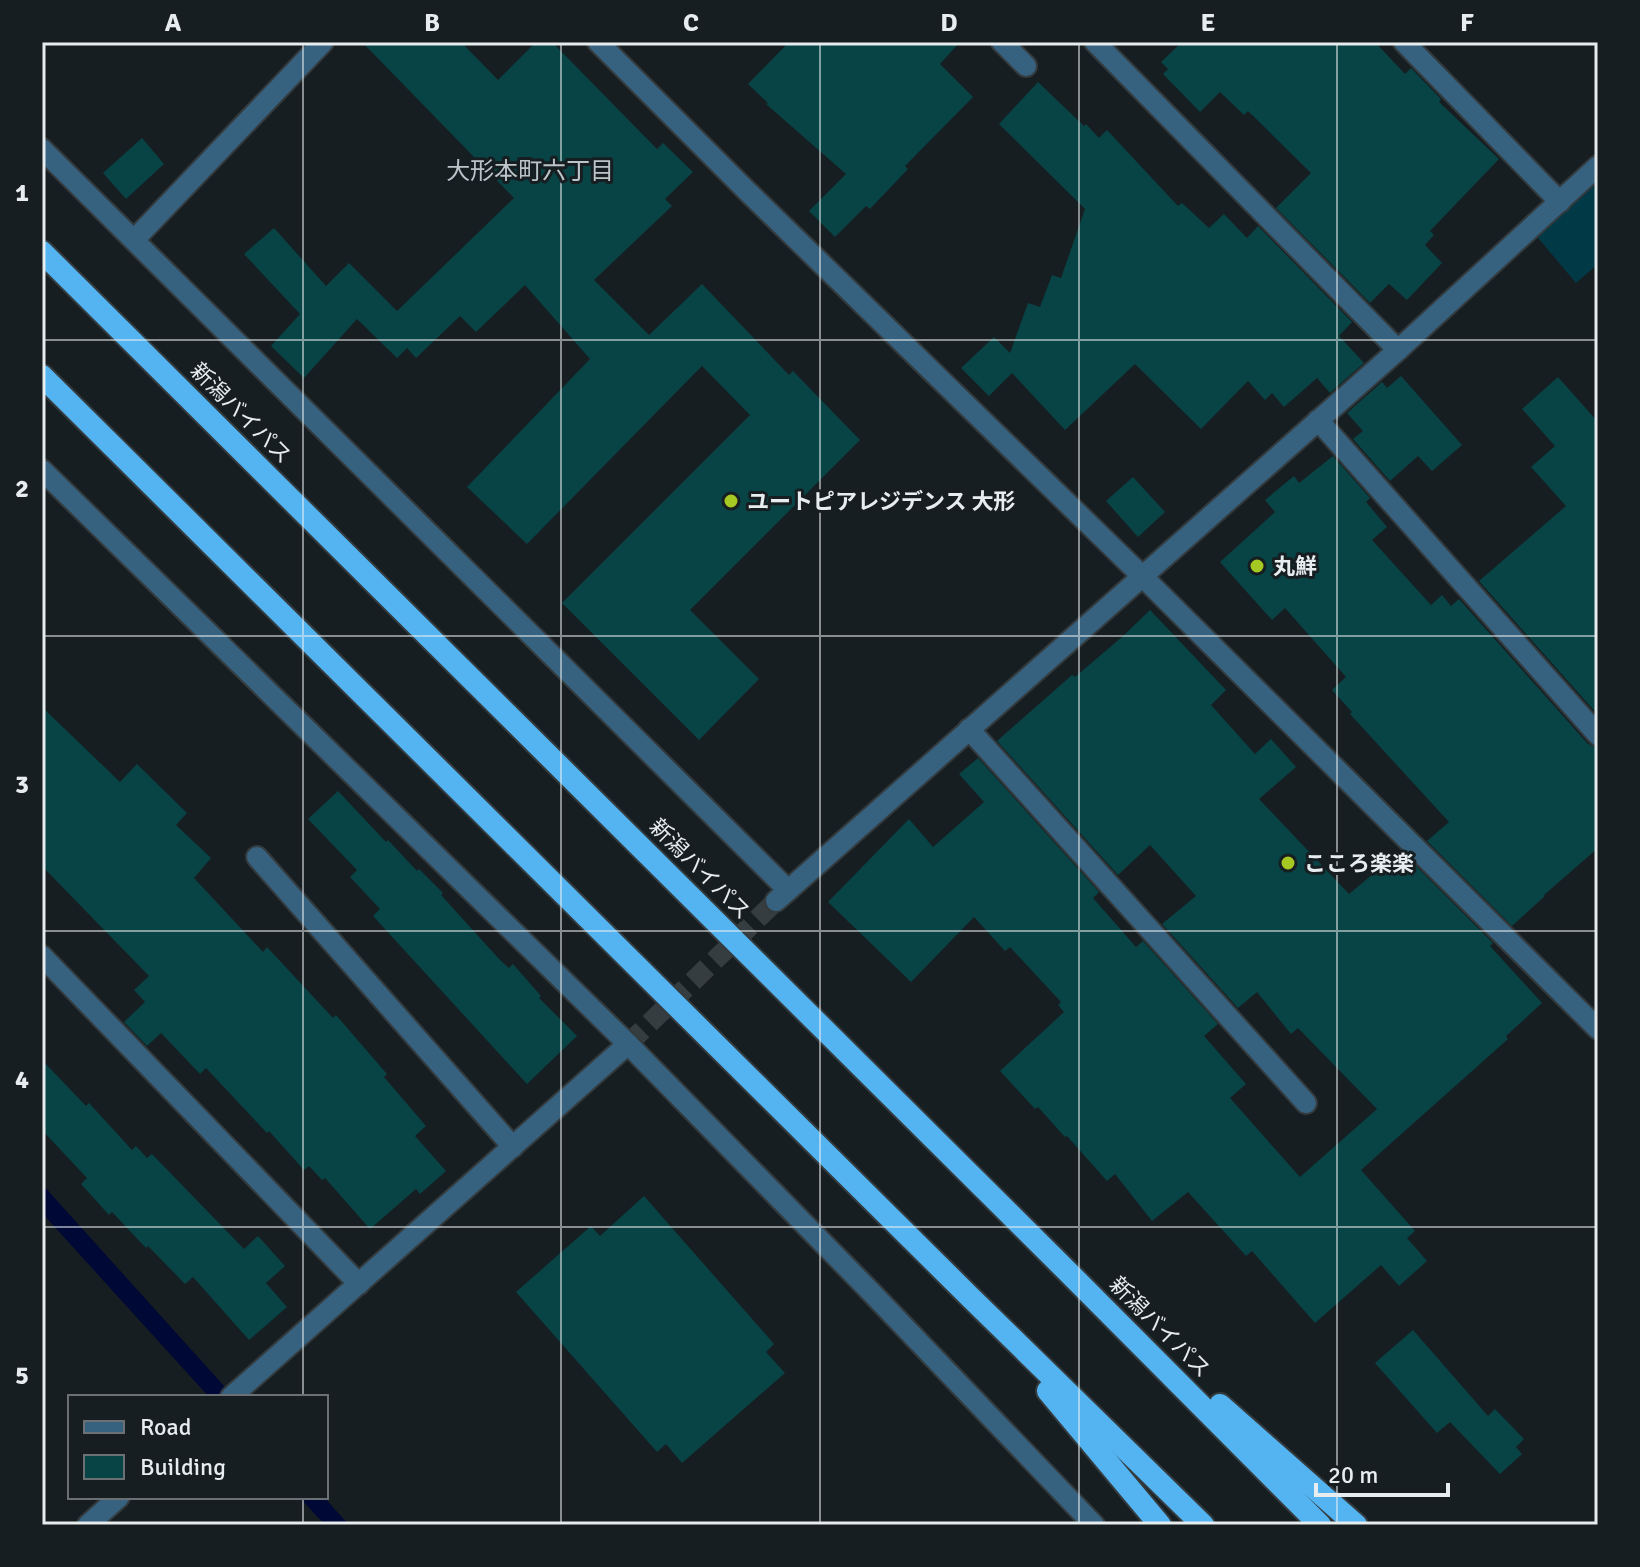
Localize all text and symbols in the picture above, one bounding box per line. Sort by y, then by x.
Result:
text: A [165,7,182,39]
text: B [424,7,440,39]
text: C [683,7,699,39]
text: D [940,7,958,39]
text: E [1201,7,1215,39]
text: F [1460,7,1474,39]
district label: 大形本町六丁目 [446,156,614,186]
text: 1 [15,177,29,209]
street label: 新潟バイパス [185,357,297,469]
text: 2 [15,473,29,505]
place label: ユートピアレジデンス 大形 [747,488,1015,515]
marker: ユートピアレジデンス 大形 [722,492,740,510]
place label: 丸鮮 [1273,553,1317,580]
marker: 丸鮮 [1248,557,1266,575]
text: 3 [15,769,29,801]
street label: 新潟バイパス [644,813,756,925]
place label: こころ楽楽 [1304,850,1414,877]
marker: こころ楽楽 [1279,854,1297,872]
text: 4 [15,1064,29,1096]
street label: 新潟バイパス [1104,1271,1216,1383]
text: 5 [15,1360,29,1392]
legend [68,1395,328,1499]
text: Road [140,1412,191,1442]
scale bar [1316,1447,1448,1497]
text: Building [140,1452,226,1482]
text: 20 m [1328,1460,1378,1490]

